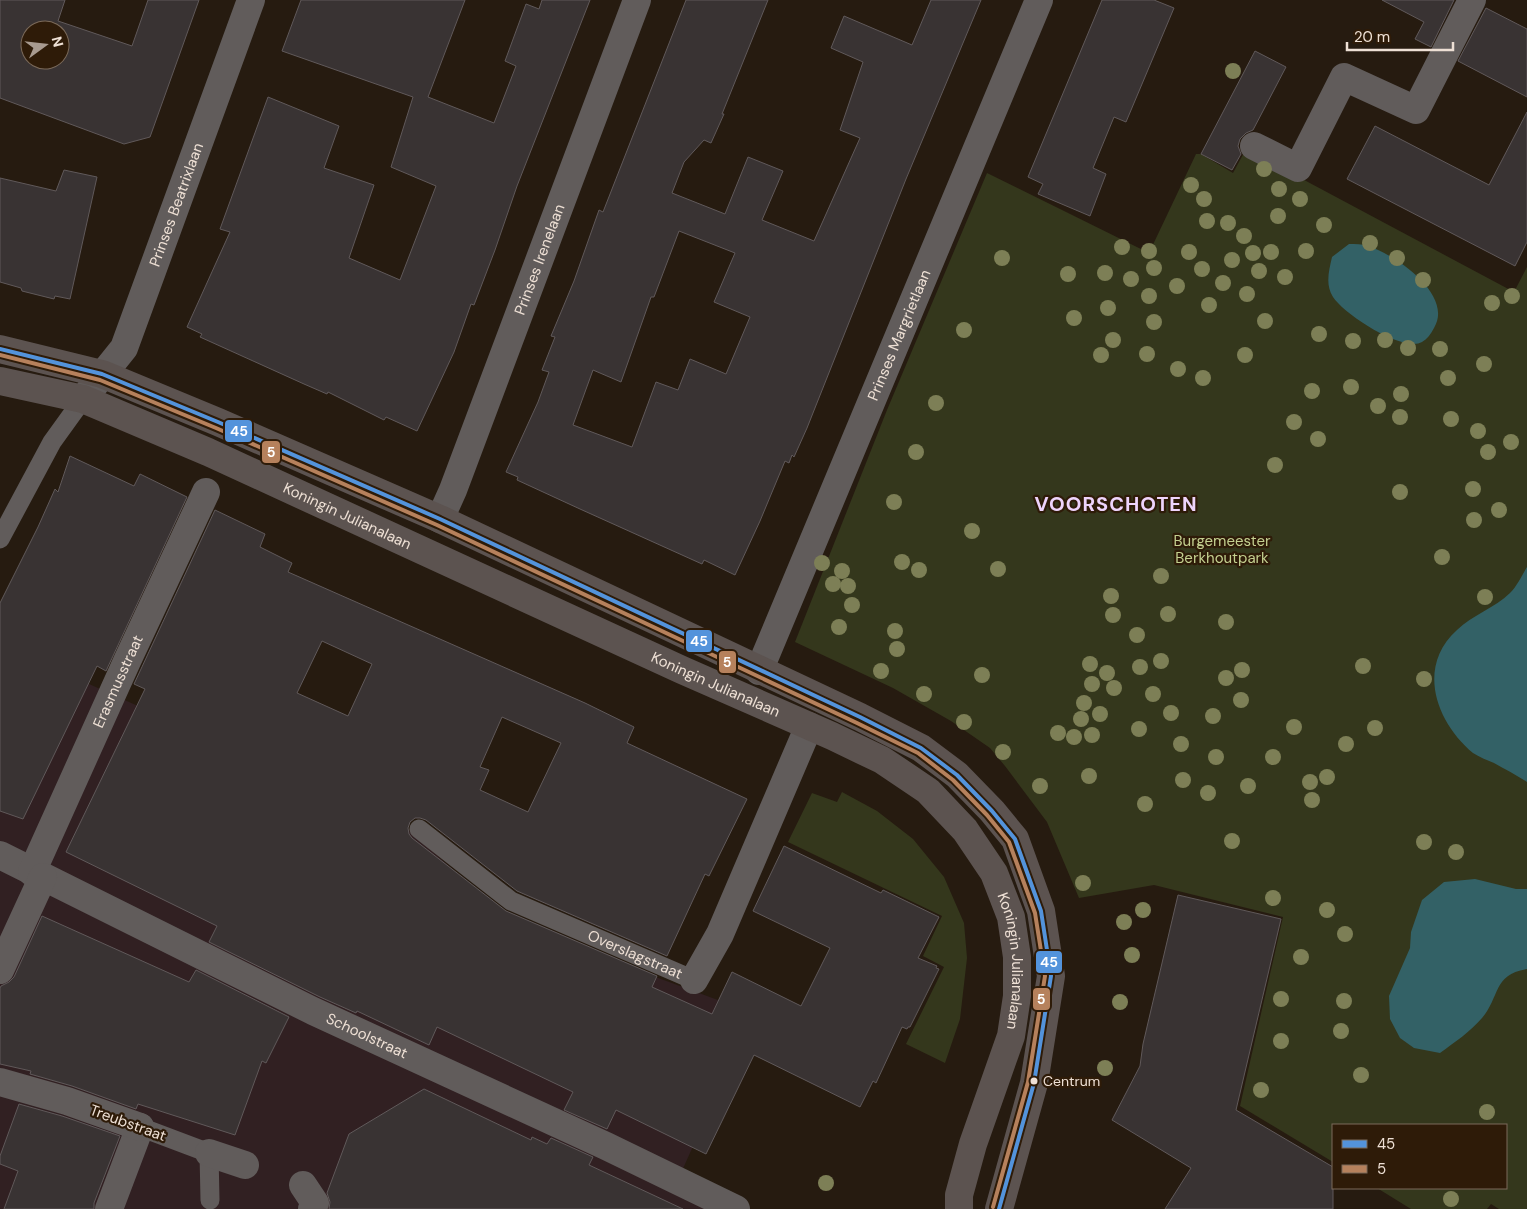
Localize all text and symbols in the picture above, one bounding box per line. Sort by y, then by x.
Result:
north arrow [20,20,70,70]
scale bar [1347,20,1453,52]
text: 20 m [1354,27,1390,47]
text: N [48,34,68,49]
street label: Prinses Beatrixlaan [145,140,208,269]
street label: Prinses Irenelaan [510,201,569,318]
street label: Prinses Margrietlaan [863,266,935,404]
line badge: 45 [224,419,253,443]
text: 45 [230,422,248,440]
line badge: 5 [261,440,281,464]
text: 5 [267,443,275,461]
street label: Koningin Julianalaan [280,478,415,554]
district label: VOORSCHOTEN [1034,491,1198,517]
park label: Burgemeester Berkhoutpark [1174,531,1271,568]
line badge: 45 [685,629,713,653]
street label: Erasmusstraat [88,632,148,731]
text: 45 [690,632,708,650]
street label: Koningin Julianalaan [648,647,783,722]
line badge: 5 [718,650,737,674]
text: 5 [723,653,731,671]
street label: Koningin Julianalaan [992,890,1027,1031]
street label: Overslagstraat [585,925,686,984]
line badge: 45 [1035,950,1063,974]
text: 45 [1040,953,1058,971]
line badge: 5 [1032,987,1051,1011]
text: 5 [1037,990,1045,1008]
street label: Schoolstraat [323,1008,411,1063]
place label: Centrum [1043,1072,1100,1090]
marker: Centrum [1029,1076,1039,1086]
street label: Treubstraat [87,1100,169,1146]
legend [1332,1124,1507,1189]
text: 45 [1377,1134,1395,1154]
text: 5 [1377,1159,1386,1179]

